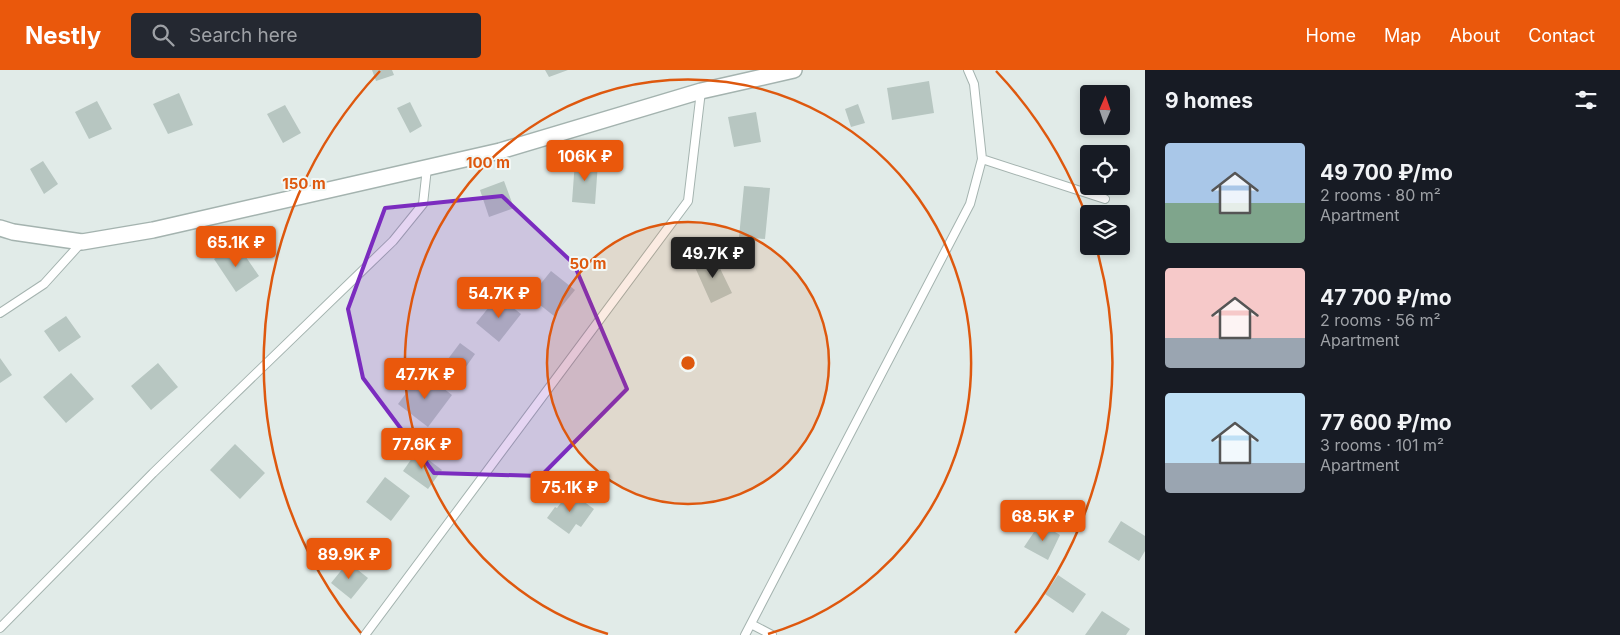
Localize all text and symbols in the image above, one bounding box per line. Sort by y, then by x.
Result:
search box [131,13,481,58]
text: Nestly [25,21,101,50]
icon: search [149,21,177,49]
text: Search here [189,24,298,47]
text: Home [1306,25,1356,46]
text: Map [1384,25,1421,46]
text: About [1449,25,1500,46]
text: Contact [1528,25,1595,46]
north arrow [1080,85,1130,135]
map controls [1080,85,1130,255]
icon: filters [1572,86,1600,114]
text: 9 homes [1165,88,1253,113]
pin: 106K ₽ [544,140,626,182]
button: locate [1080,145,1130,195]
text: 106K ₽ [557,146,613,166]
text: 100 m [466,153,510,172]
text: 49 700 ₽/mo [1320,160,1453,185]
icon: home [1205,163,1265,223]
text: 150 m [282,174,326,193]
text: 2 rooms · 80 m² [1320,185,1441,205]
button: layers [1080,205,1130,255]
text: Apartment [1320,205,1400,225]
pin: 65.1K ₽ [190,226,282,268]
text: 65.1K ₽ [207,232,265,252]
pin: 49.7K ₽ [667,236,759,279]
text: 49.7K ₽ [682,243,744,263]
text: 50 m [570,254,606,273]
pin: 54.7K ₽ [453,276,545,319]
text: 54.7K ₽ [468,283,530,303]
text: 47 700 ₽/mo [1320,285,1452,310]
icon: home [1205,288,1265,348]
text: 2 rooms · 56 m² [1320,310,1441,330]
text: Apartment [1320,330,1400,350]
centre of rings [679,354,697,372]
pin: 47.7K ₽ [379,358,471,400]
text: 47.7K ₽ [395,364,455,384]
text: 77 600 ₽/mo [1320,410,1452,435]
icon: home [1205,413,1265,473]
pin: 77.6K ₽ [376,428,468,470]
text: 77.6K ₽ [392,434,452,454]
text: 3 rooms · 101 m² [1320,435,1444,455]
text: Apartment [1320,455,1400,475]
pin: 75.1K ₽ [524,470,616,513]
text: 75.1K ₽ [542,477,598,497]
pin: 68.5K ₽ [997,500,1089,542]
text: 68.5K ₽ [1011,506,1075,526]
pin: 89.9K ₽ [303,538,395,580]
text: 89.9K ₽ [317,544,381,564]

